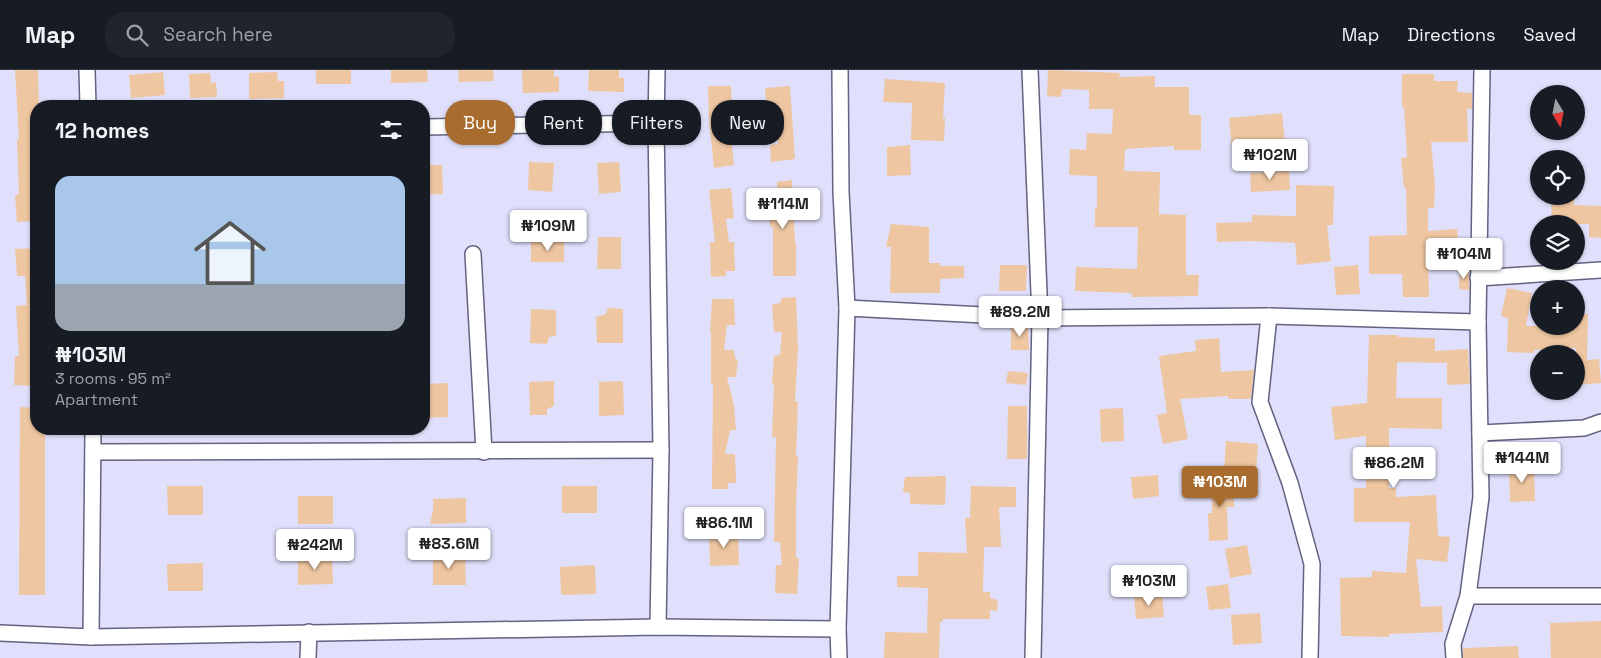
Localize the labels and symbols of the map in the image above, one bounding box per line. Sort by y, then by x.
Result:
north arrow [1530,85,1585,140]
pin: ₦102M [1235,138,1305,181]
pin: ₦114M [748,188,818,230]
pin: ₦109M [513,210,583,252]
pin: ₦104M [1429,238,1499,280]
pin: ₦89.2M [979,296,1061,338]
pin: ₦144M [1487,442,1557,484]
pin: ₦86.2M [1353,446,1435,489]
pin: ₦103M [1185,466,1255,508]
pin: ₦86.1M [683,506,765,549]
pin: ₦242M [280,528,350,571]
pin: ₦83.6M [408,528,490,570]
pin: ₦103M [1114,564,1184,607]

